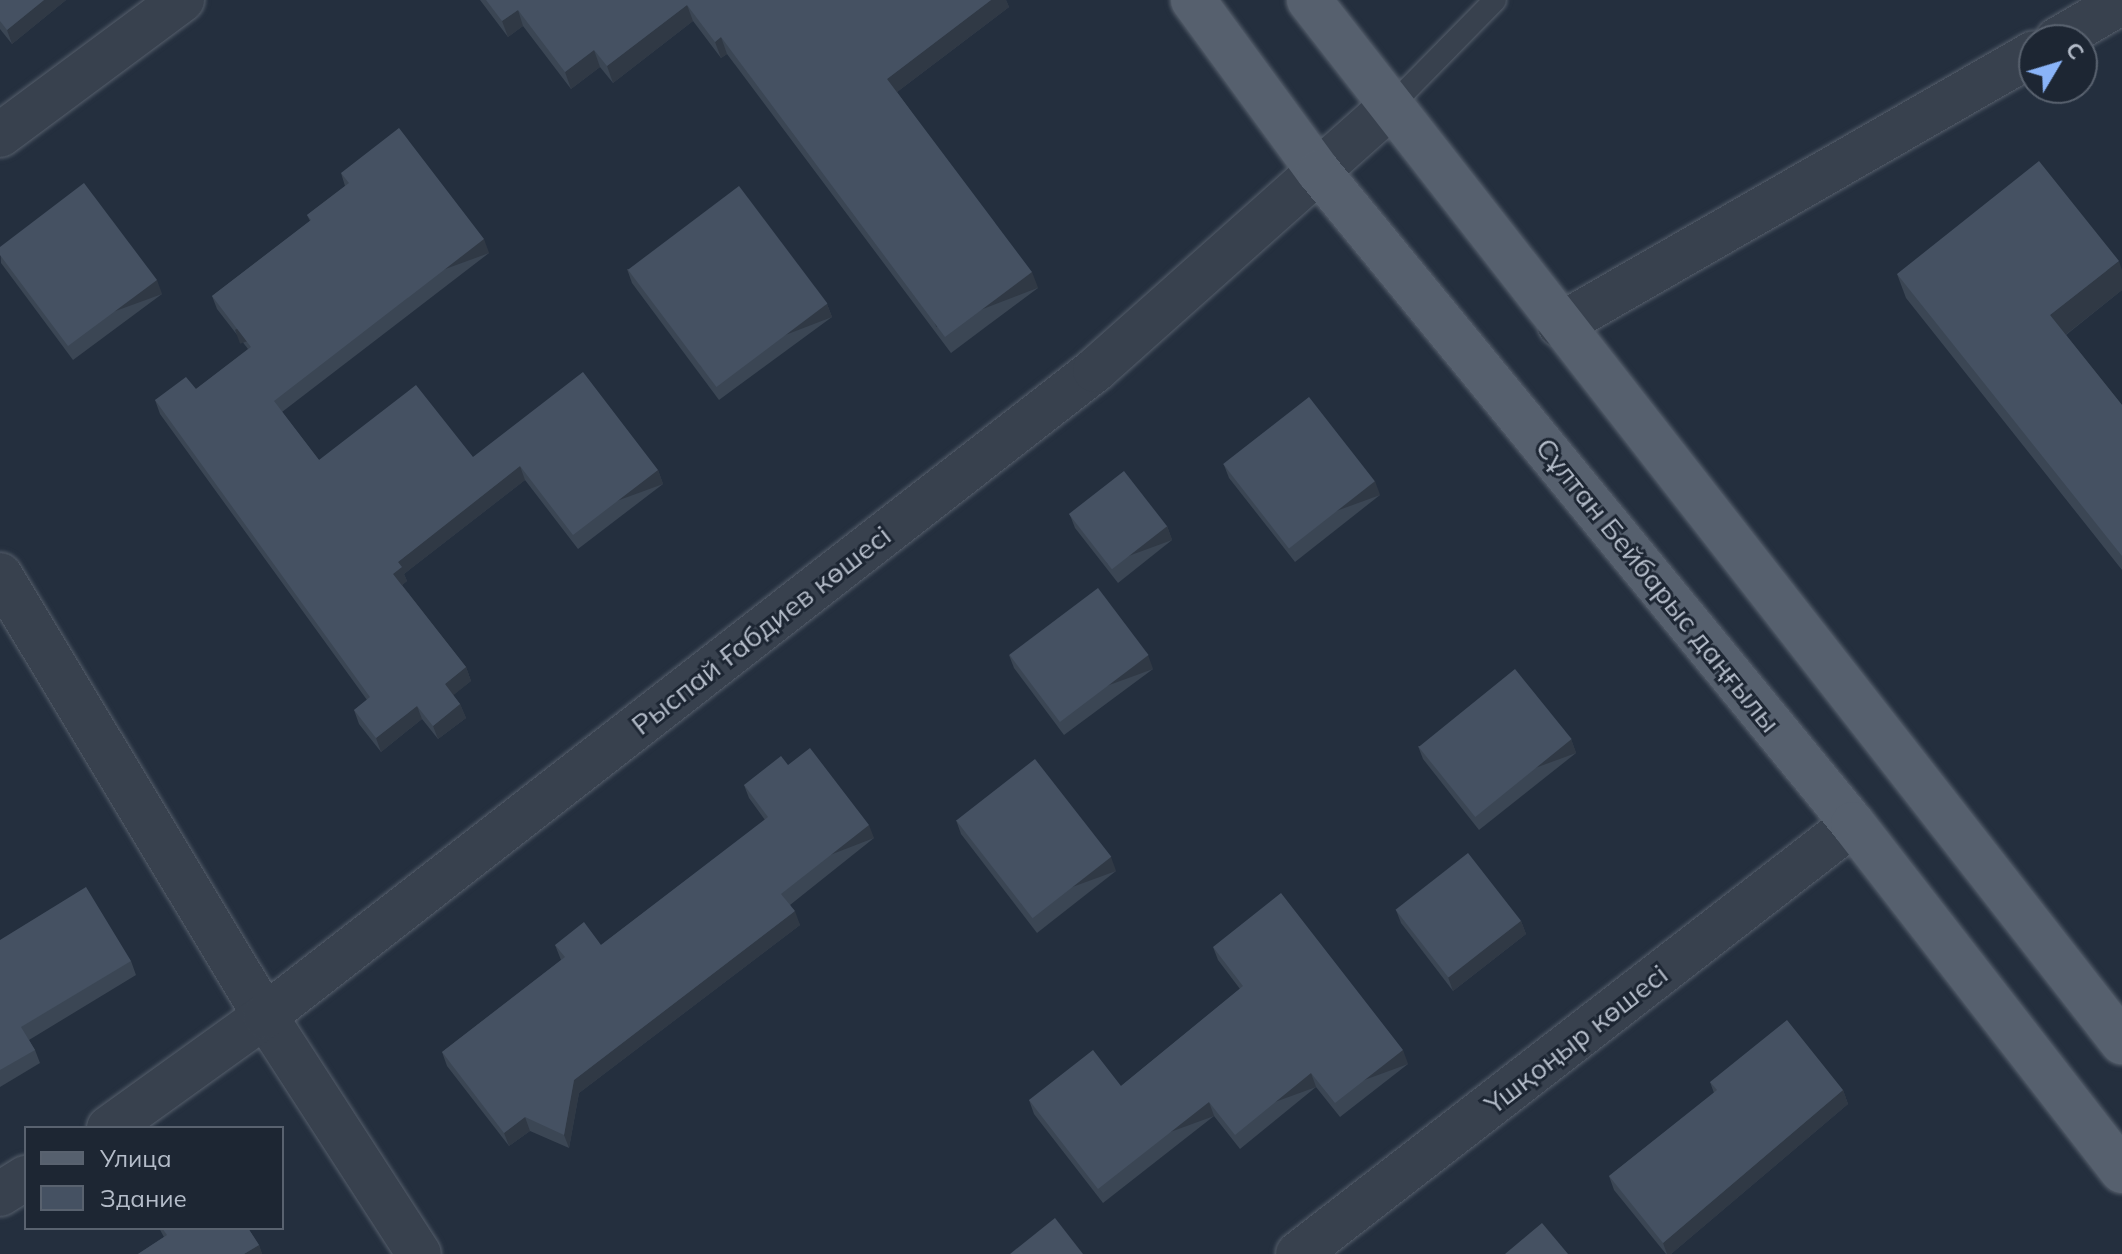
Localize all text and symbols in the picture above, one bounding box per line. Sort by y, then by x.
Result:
north arrow [2018,24,2098,104]
text: С [2060,36,2091,65]
street label: Сұлтан Бейбарыс даңғылы [1529,431,1787,739]
street label: Рыспай Ғабдиев көшесі [625,518,897,742]
street label: Үшқоңыр көшесі [1478,957,1674,1121]
legend [24,1126,284,1230]
text: Улица [100,1143,172,1173]
text: Здание [100,1183,187,1213]

